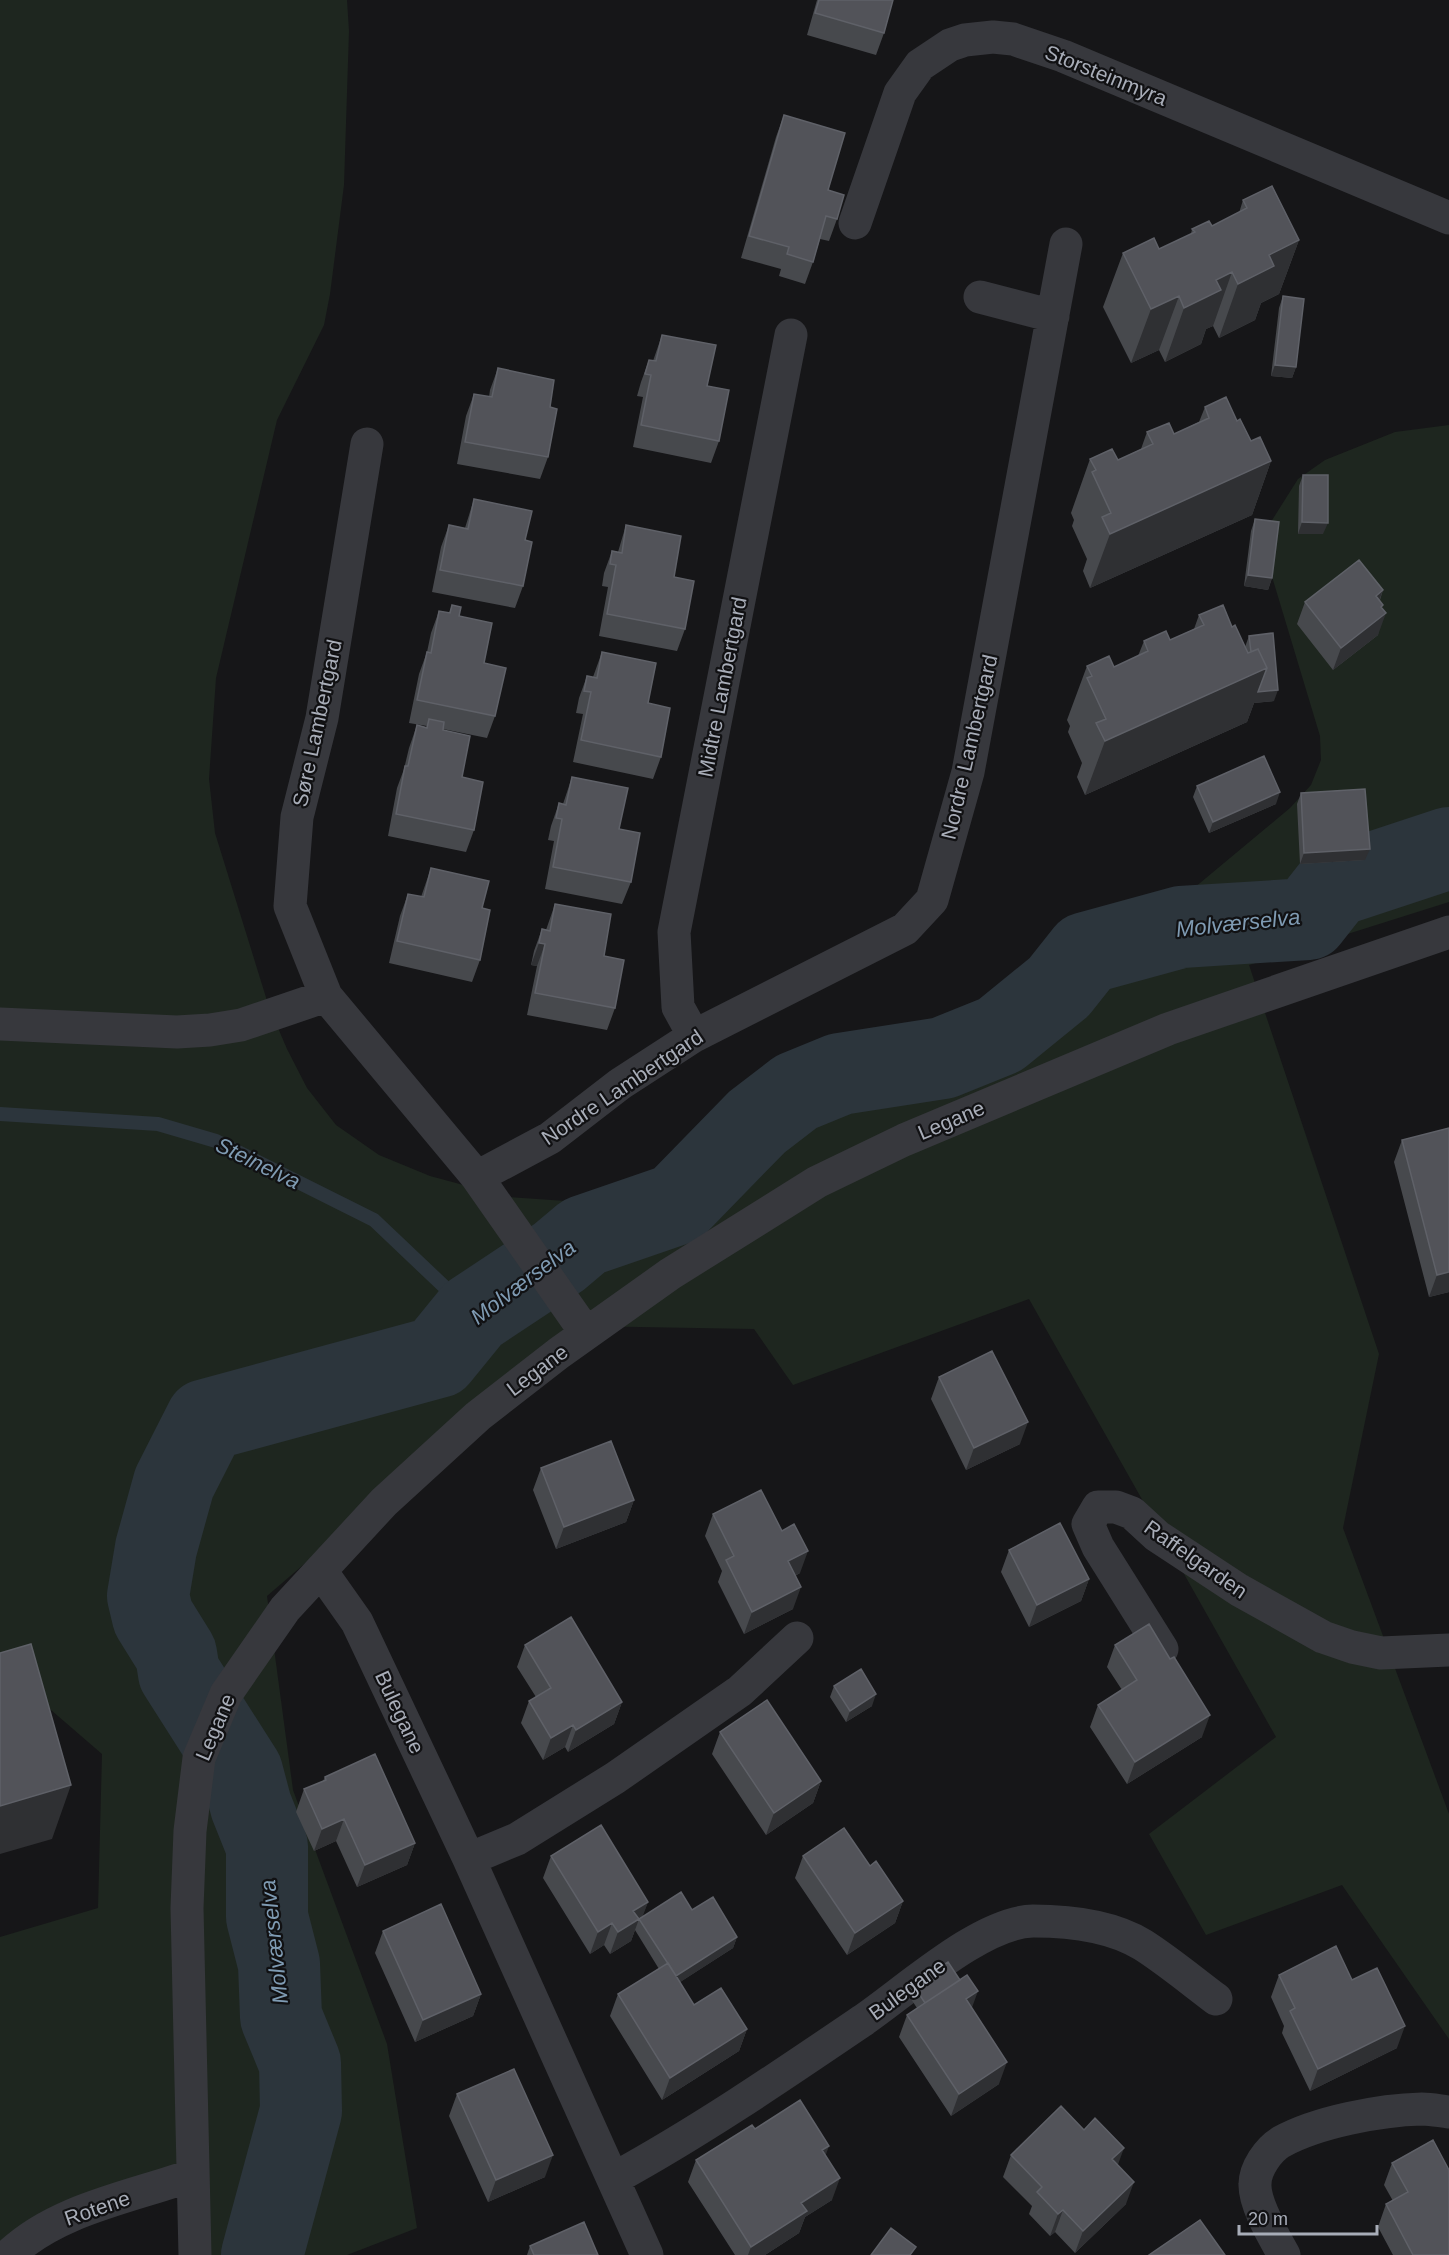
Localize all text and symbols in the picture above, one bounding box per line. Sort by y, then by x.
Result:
street label: Storsteinmyra [1042,40,1171,110]
street label: Midtre Lambertgard [693,595,751,779]
street label: Søre Lambertgard [288,637,346,809]
street label: Nordre Lambertgard [937,652,1001,842]
water label: Molværselva [1175,904,1301,942]
street label: Nordre Lambertgard [537,1025,707,1149]
street label: Legane [914,1096,988,1144]
water label: Steinelva [212,1132,304,1194]
water label: Molværselva [466,1234,580,1330]
street label: Legane [502,1340,572,1400]
street label: Raffelgarden [1140,1515,1252,1603]
street label: Bulegane [371,1667,429,1757]
street label: Legane [191,1690,239,1764]
water label: Molværselva [255,1879,293,2005]
street label: Bulegane [864,1954,950,2024]
street label: Rotene [61,2186,133,2230]
scale bar [1239,2198,1377,2236]
text: 20 m [1248,2209,1288,2229]

